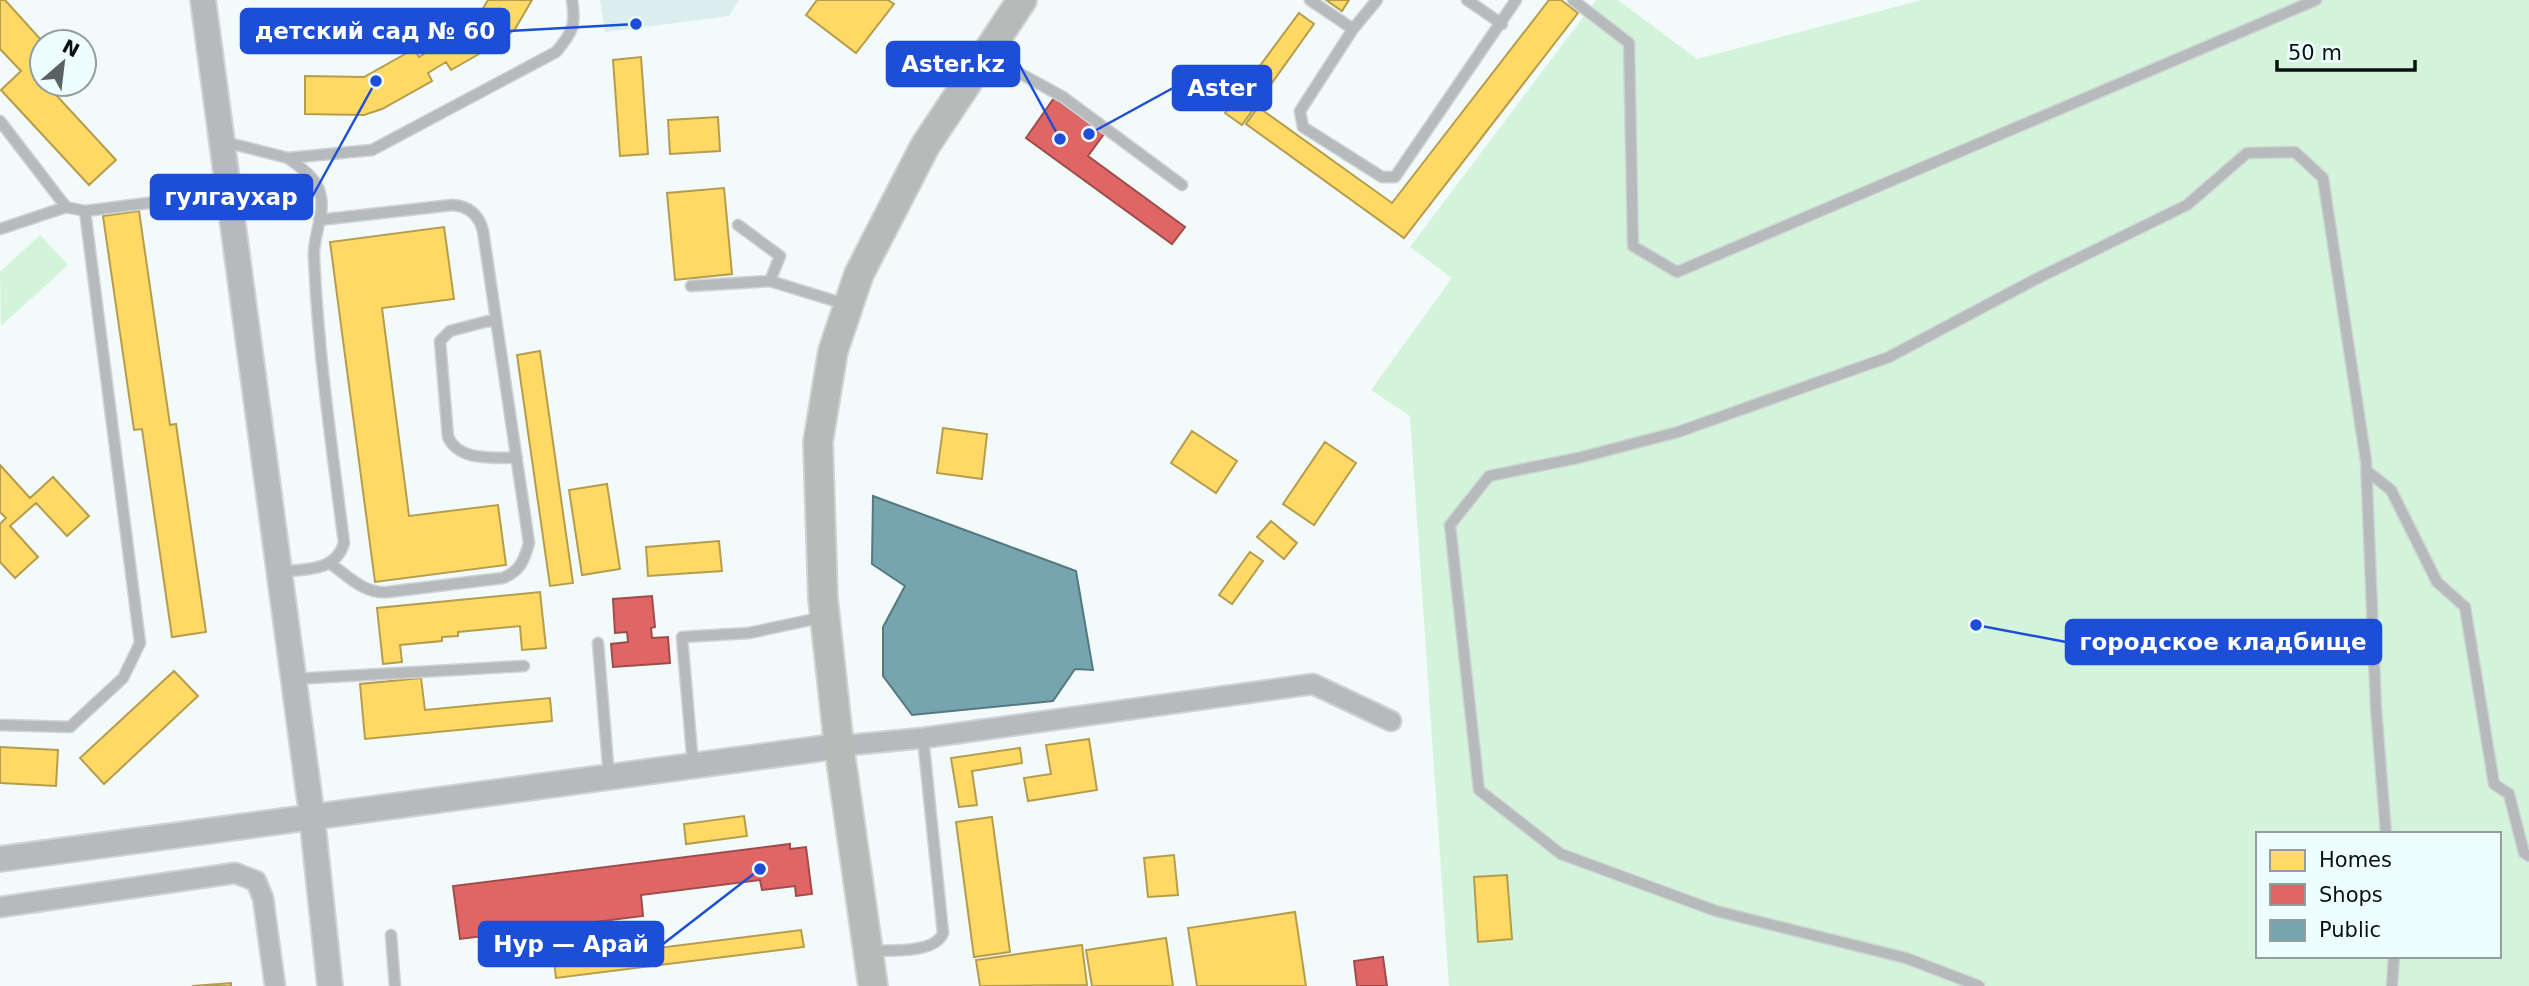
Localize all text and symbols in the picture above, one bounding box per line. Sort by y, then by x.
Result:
callout: детский сад № 60 [241,9,509,53]
text: детский сад № 60 [255,18,495,44]
north arrow [28,28,98,98]
scale bar [2277,28,2415,72]
text: N [59,35,83,61]
text: 50 m [2288,41,2342,65]
callout: Aster.kz [887,42,1019,86]
text: Aster.kz [901,51,1005,77]
callout: Aster [1173,66,1271,110]
text: Aster [1187,75,1257,101]
callout: гулгаухар [151,175,312,219]
text: гулгаухар [164,184,298,210]
callout: городское кладбище [2066,620,2381,664]
text: городское кладбище [2079,629,2367,655]
legend [2256,832,2501,958]
text: Homes [2319,848,2392,872]
text: Shops [2319,883,2383,907]
text: Public [2319,918,2381,942]
callout: Нур — Арай [479,922,663,966]
text: Нур — Арай [493,931,649,957]

